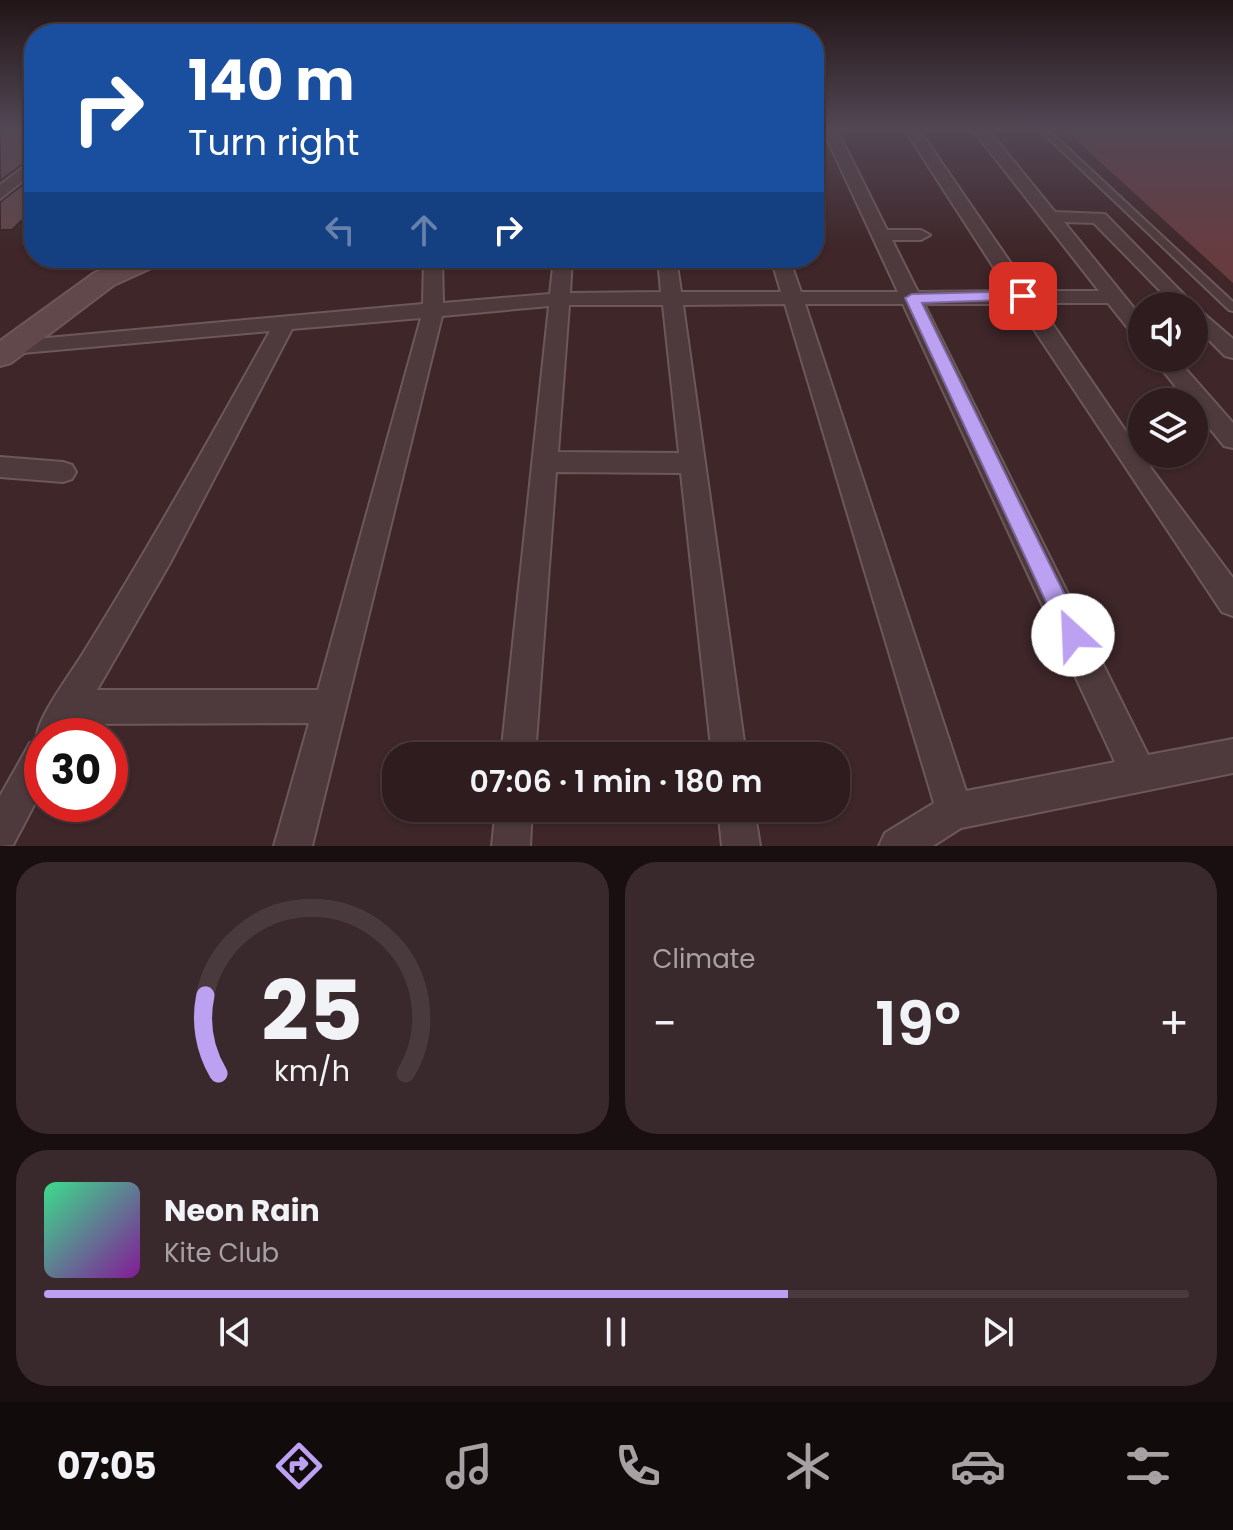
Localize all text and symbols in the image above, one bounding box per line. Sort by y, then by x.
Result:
text: 140 m [188,41,355,120]
icon: right [56,56,160,160]
text: Turn right [188,117,359,168]
icon: left [318,208,362,252]
icon: ahead [402,208,446,252]
icon: right [486,208,530,252]
pin [989,262,1057,330]
icon: arrive [1001,274,1045,318]
map controls [1128,292,1208,468]
button: sound [1128,292,1208,372]
button: layers [1128,388,1208,468]
position arrow [1031,593,1115,677]
speed limit sign: 30 [24,718,128,822]
text: 07:06 · 1 min · 180 m [470,760,762,803]
text: Climate [653,941,755,977]
text: 25 [261,953,363,1069]
text: 19° [875,982,961,1066]
text: − [653,993,677,1054]
text: + [1159,993,1189,1054]
text: km/h [274,1051,350,1091]
text: Neon Rain [164,1189,320,1232]
text: Kite Club [164,1235,279,1271]
icon: previous [213,1310,257,1354]
icon: pause [594,1310,638,1354]
icon: next [976,1310,1020,1354]
icon: directions [271,1438,327,1494]
icon: music [441,1438,497,1494]
icon: phone [610,1438,666,1494]
icon: climate [780,1438,836,1494]
icon: car [950,1438,1006,1494]
icon: filters [1120,1438,1176,1494]
text: 07:05 [57,1441,157,1492]

